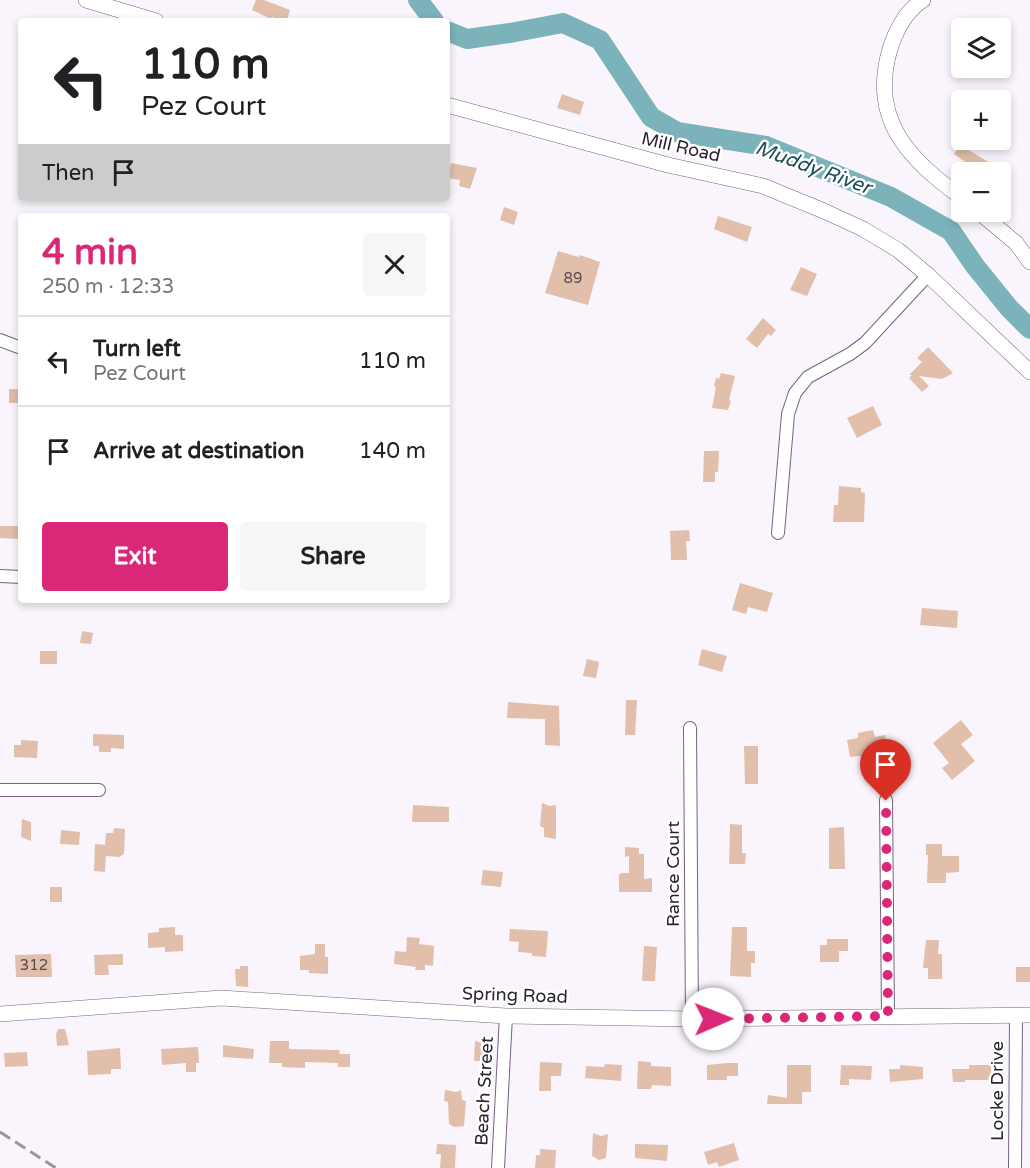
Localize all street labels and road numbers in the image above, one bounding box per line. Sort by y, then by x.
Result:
street label: Mill Road [639,127,723,167]
street label: Rance Court [662,821,684,927]
street label: Spring Road [462,982,568,1008]
street label: Beach Street [470,1036,498,1146]
street label: Locke Drive [986,1041,1008,1141]

